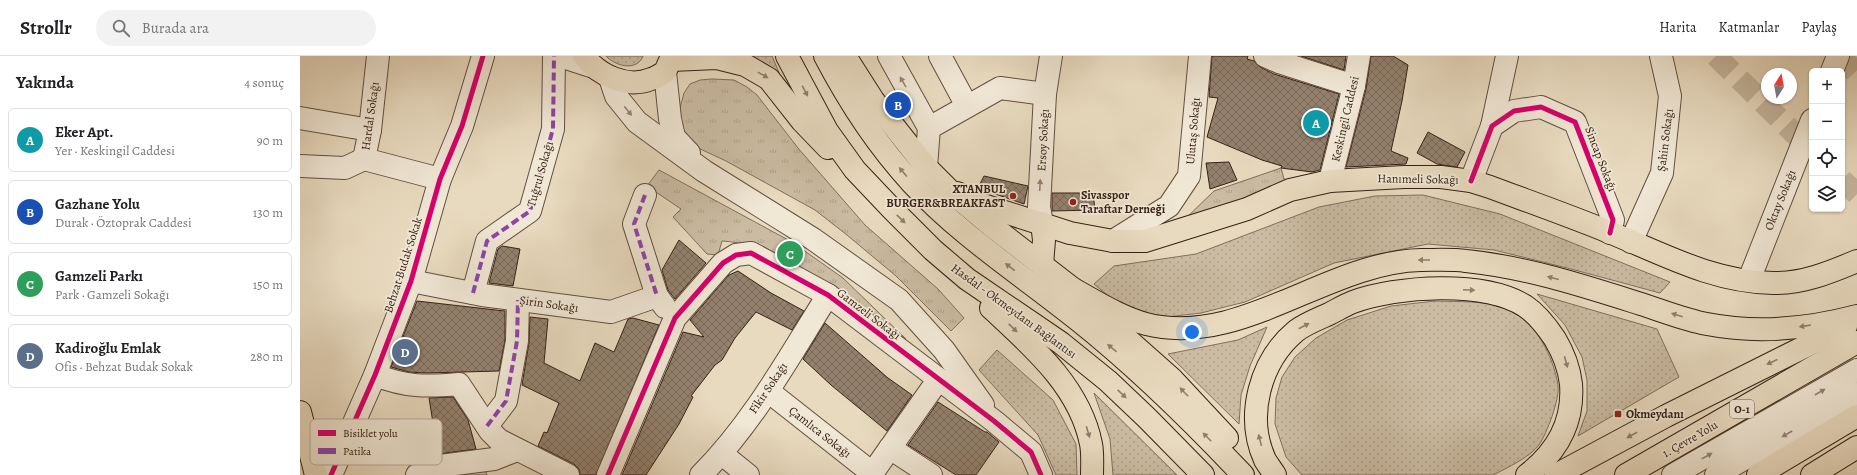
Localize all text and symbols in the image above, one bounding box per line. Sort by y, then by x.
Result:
search box [96,10,376,46]
text: Strollr [20,15,72,41]
icon: search [110,17,132,39]
text: Burada ara [142,18,209,38]
text: Harita [1659,18,1697,37]
text: Katmanlar [1719,18,1779,37]
text: Paylaş [1801,18,1837,37]
north arrow [1761,68,1797,104]
map controls [1809,68,1845,212]
button: + [1809,68,1845,104]
text: Yakında [16,71,74,94]
one-way arrow [757,72,769,79]
text: 4 sonuç [244,74,284,91]
street label: Keskingil Caddesi [1327,75,1363,163]
one-way arrow [900,76,907,88]
street label: Hardal Sokağı [357,81,383,151]
one-way arrow [802,85,809,96]
pin: B [885,90,911,120]
street label: Ulutaş Sokağı [1182,97,1204,165]
button: − [1809,104,1845,140]
one-way arrow [624,106,633,117]
street label: Ersoy Sokağı [1033,108,1053,172]
pin: A [1303,108,1329,138]
street label: Şahin Sokağı [1653,108,1677,172]
text: Eker Apt. [55,122,113,142]
street label: Sincap Sokağı [1581,124,1621,194]
text: A [26,132,34,149]
text: 90 m [257,132,283,149]
street label: Tuğrul Sokağı [523,139,557,209]
button: locate [1809,140,1845,176]
text: Yer · Keskingil Caddesi [55,142,175,159]
one-way arrow [898,167,907,177]
street label: Oktay Sokağı [1761,167,1799,233]
street label: Hanımeli Sokağı [1377,170,1459,188]
button: layers [1809,176,1845,212]
one-way arrow [1037,179,1044,191]
place label: XTANBUL BURGER&BREAKFAST [886,181,1006,211]
place label: Sivasspor Taraftar Derneği [1081,187,1166,217]
marker: XTANBUL BURGER&BREAKFAST [1008,191,1018,201]
text: Gazhane Yolu [55,194,140,214]
marker: Sivasspor Taraftar Derneği [1068,197,1078,207]
text: B [26,204,34,221]
text: 130 m [253,204,283,221]
text: Durak · Öztoprak Caddesi [55,214,192,231]
one-way arrow [896,214,906,224]
street label: Behzat Budak Sokak [380,215,426,315]
pin: C [777,239,803,269]
one-way arrow [1417,257,1430,263]
street label: Hasdal - Okmeydanı Bağlantısı [948,260,1080,362]
one-way arrow [1004,263,1015,272]
text: Gamzeli Parkı [55,266,143,286]
one-way arrow [1546,275,1558,281]
text: C [26,276,34,293]
text: 150 m [253,276,283,293]
street label: Gamzeli Sokağı [834,285,904,343]
text: Park · Gamzeli Sokağı [55,286,169,303]
one-way arrow [1463,286,1475,293]
street label: Şirin Sokağı [518,292,580,316]
one-way arrow [1671,312,1683,318]
your location [1182,322,1202,342]
one-way arrow [1008,323,1018,333]
one-way arrow [1298,323,1310,330]
one-way arrow [1799,323,1811,329]
pin: D [392,337,418,367]
text: Kadiroğlu Emlak [55,338,161,358]
one-way arrow [1107,343,1117,352]
text: D [25,348,35,365]
text: 280 m [250,348,283,365]
one-way arrow [1563,357,1569,369]
text: Ofis · Behzat Budak Sokak [55,358,193,375]
street label: Fikir Sokağı [745,359,791,417]
one-way arrow [1767,359,1778,365]
one-way arrow [1180,387,1189,397]
one-way arrow [1814,388,1826,395]
one-way arrow [1117,390,1127,399]
road number: O-1 [1730,400,1754,418]
street label: Çamlıca Sokağı [785,403,855,461]
place label: Okmeydanı [1626,406,1684,422]
marker: Okmeydanı [1613,409,1623,419]
street label: 1. Çevre Yolu [1659,416,1721,461]
legend [310,419,442,465]
text: Bisiklet yolu [343,426,398,441]
one-way arrow [1085,427,1091,439]
one-way arrow [1626,431,1638,438]
one-way arrow [1781,431,1793,438]
one-way arrow [1202,432,1212,442]
one-way arrow [1257,433,1263,445]
text: Patika [343,444,372,459]
one-way arrow [1701,453,1713,459]

